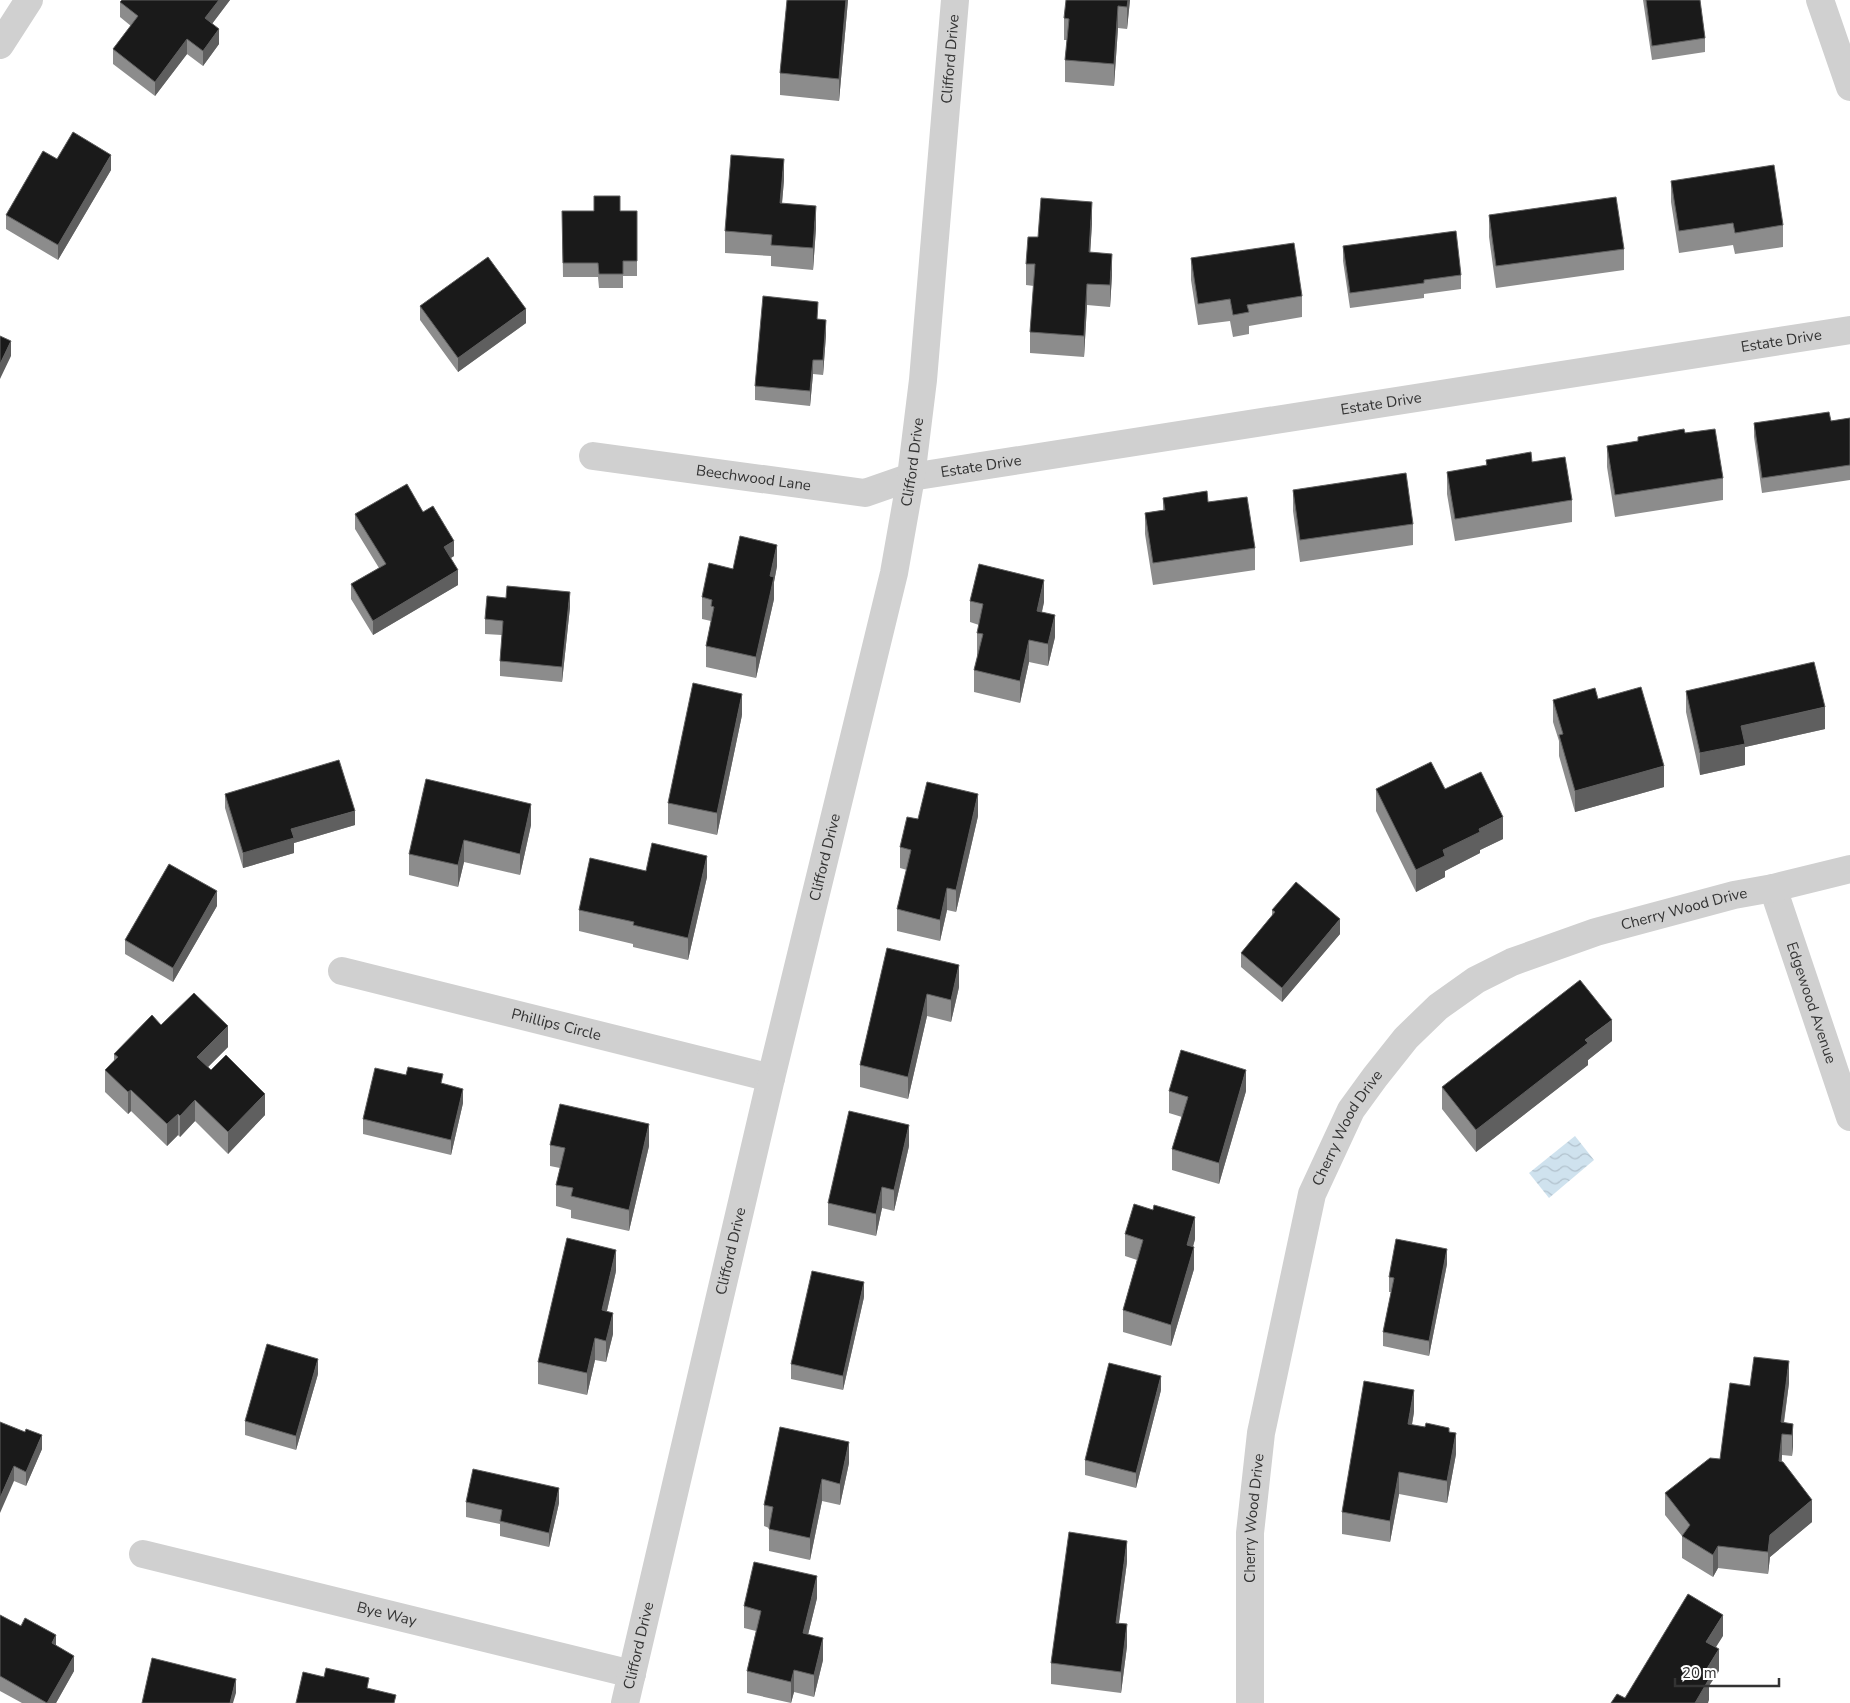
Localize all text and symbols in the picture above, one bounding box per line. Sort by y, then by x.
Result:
street label: Clifford Drive [936,14,964,104]
street label: Estate Drive [1739,325,1823,357]
street label: Estate Drive [1339,387,1423,420]
street label: Clifford Drive [896,417,928,508]
street label: Estate Drive [939,450,1023,482]
street label: Beechwood Lane [695,460,812,496]
street label: Clifford Drive [804,811,845,903]
street label: Cherry Wood Drive [1619,883,1749,935]
street label: Edgewood Avenue [1782,939,1841,1066]
street label: Phillips Circle [509,1004,603,1045]
street label: Cherry Wood Drive [1307,1066,1387,1189]
street label: Clifford Drive [711,1205,750,1297]
street label: Cherry Wood Drive [1240,1452,1269,1583]
street label: Bye Way [355,1597,419,1631]
street label: Clifford Drive [619,1600,658,1691]
scale bar [1675,1656,1779,1688]
text: 20 m [1682,1663,1717,1683]

